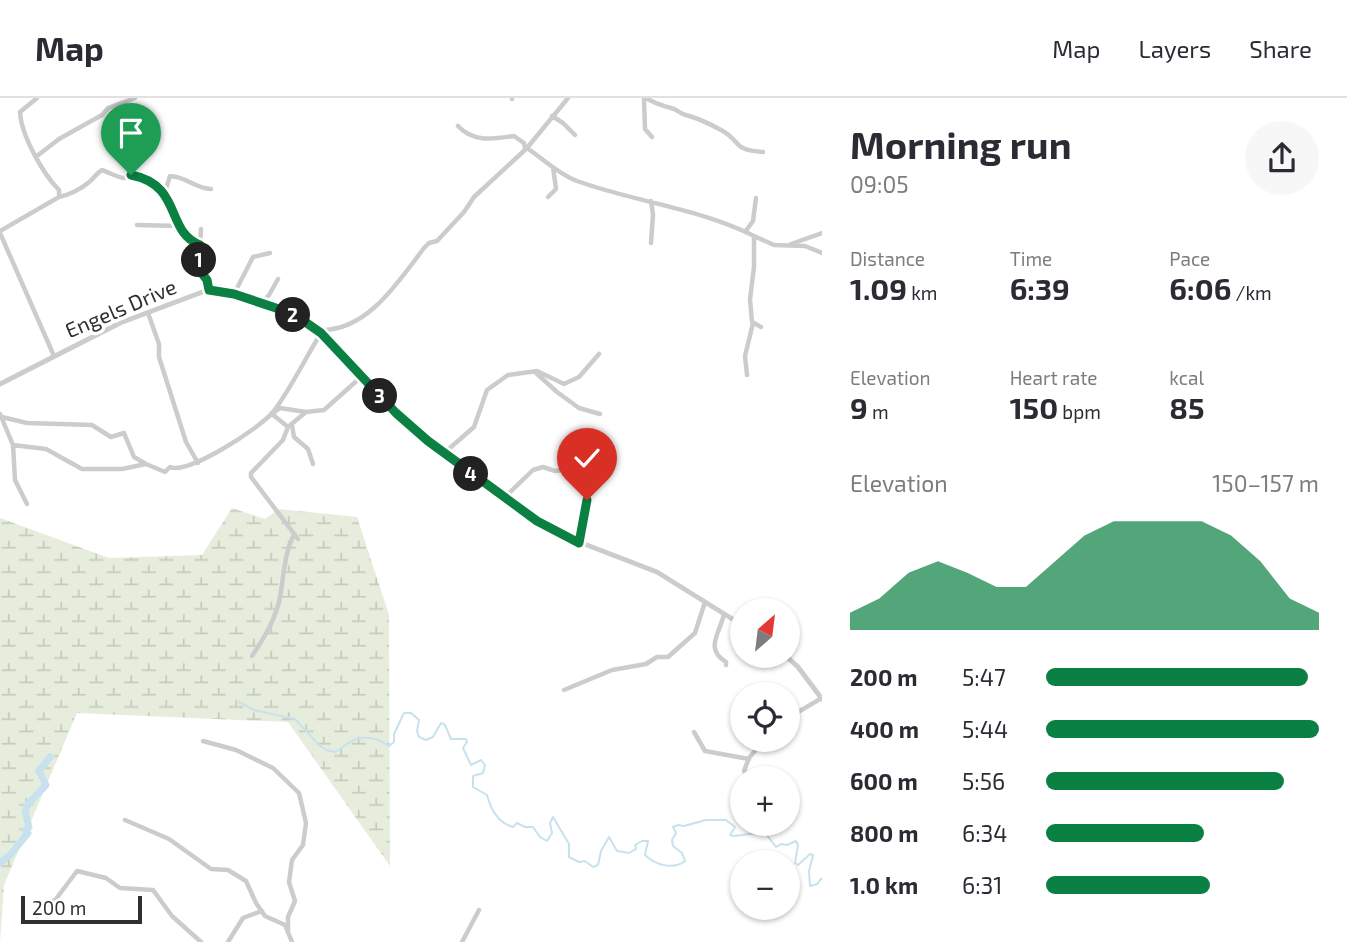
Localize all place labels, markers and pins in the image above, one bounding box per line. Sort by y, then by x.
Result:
pin [101,103,161,175]
pin: 1 [182,242,216,278]
pin: 2 [276,298,310,332]
pin: 3 [362,378,398,414]
pin [557,428,617,500]
pin: 4 [454,456,489,492]

